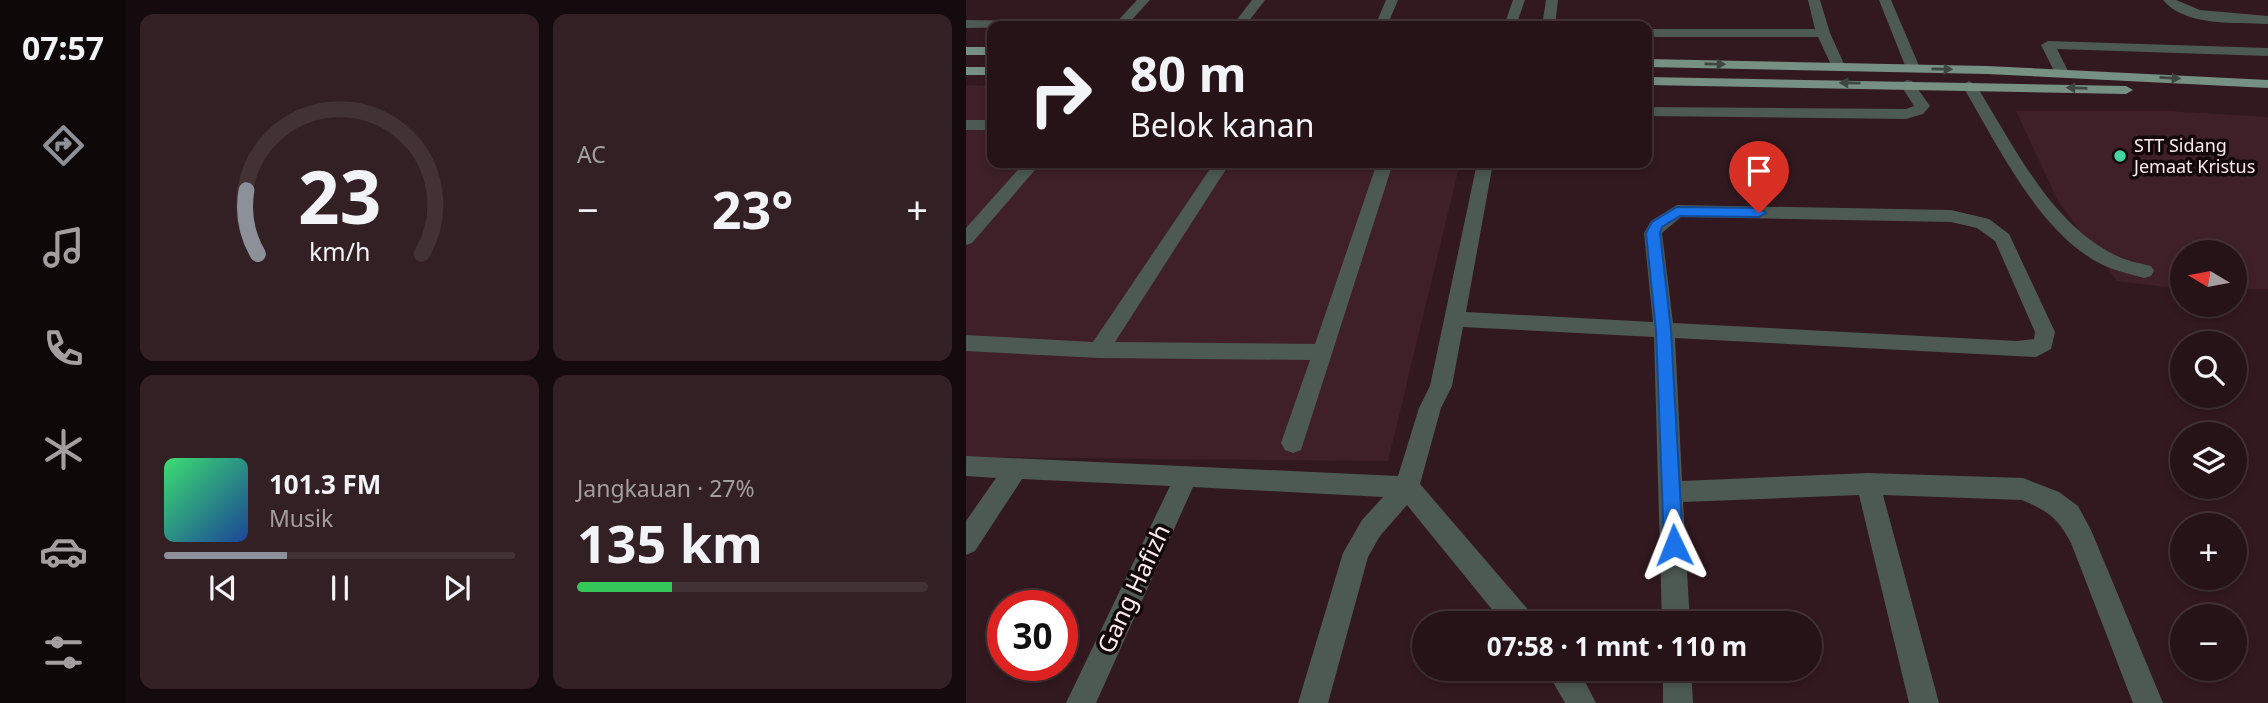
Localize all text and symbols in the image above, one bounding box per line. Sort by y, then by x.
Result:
text: 07:57 [22,26,104,69]
text: 80 m [1130,40,1247,106]
icon: right [1015,49,1106,140]
one-way arrow [1704,58,1726,70]
one-way arrow [1932,63,1954,75]
one-way arrow [2159,72,2181,83]
one-way arrow [1839,78,1861,89]
one-way arrow [2066,83,2088,94]
text: Belok kanan [1130,103,1314,146]
icon: directions [39,121,88,170]
place label: STT Sidang Jemaat Kristus [2132,133,2255,178]
text: AC [577,138,606,170]
pin [1729,141,1789,213]
text: 23 [298,146,381,245]
marker: STT Sidang Jemaat Kristus [2112,148,2128,164]
icon: arrive [1740,152,1778,190]
text: 23° [712,173,793,244]
text: − [577,183,599,235]
text: + [906,183,928,235]
icon: music [39,223,88,272]
text: km/h [309,233,370,267]
north arrow [2170,240,2247,317]
map controls [2170,240,2247,681]
icon: phone [39,324,88,373]
button: search [2170,331,2247,408]
button: layers [2170,422,2247,499]
icon: climate [39,425,88,474]
text: 101.3 FM [269,466,381,502]
text: Jangkauan · 27% [577,472,755,504]
text: Musik [269,502,333,534]
text: 135 km [577,507,763,578]
position arrow [1637,508,1711,582]
button: + [2170,513,2247,590]
street label: Gang Hafizh [1088,519,1177,658]
icon: car [39,527,88,576]
icon: previous [204,569,242,607]
icon: pause [321,569,359,607]
icon: next [438,569,476,607]
speed limit sign: 30 [987,590,1078,681]
button: − [2170,604,2247,681]
icon: filters [39,628,88,677]
text: 07:58 · 1 mnt · 110 m [1487,628,1747,664]

